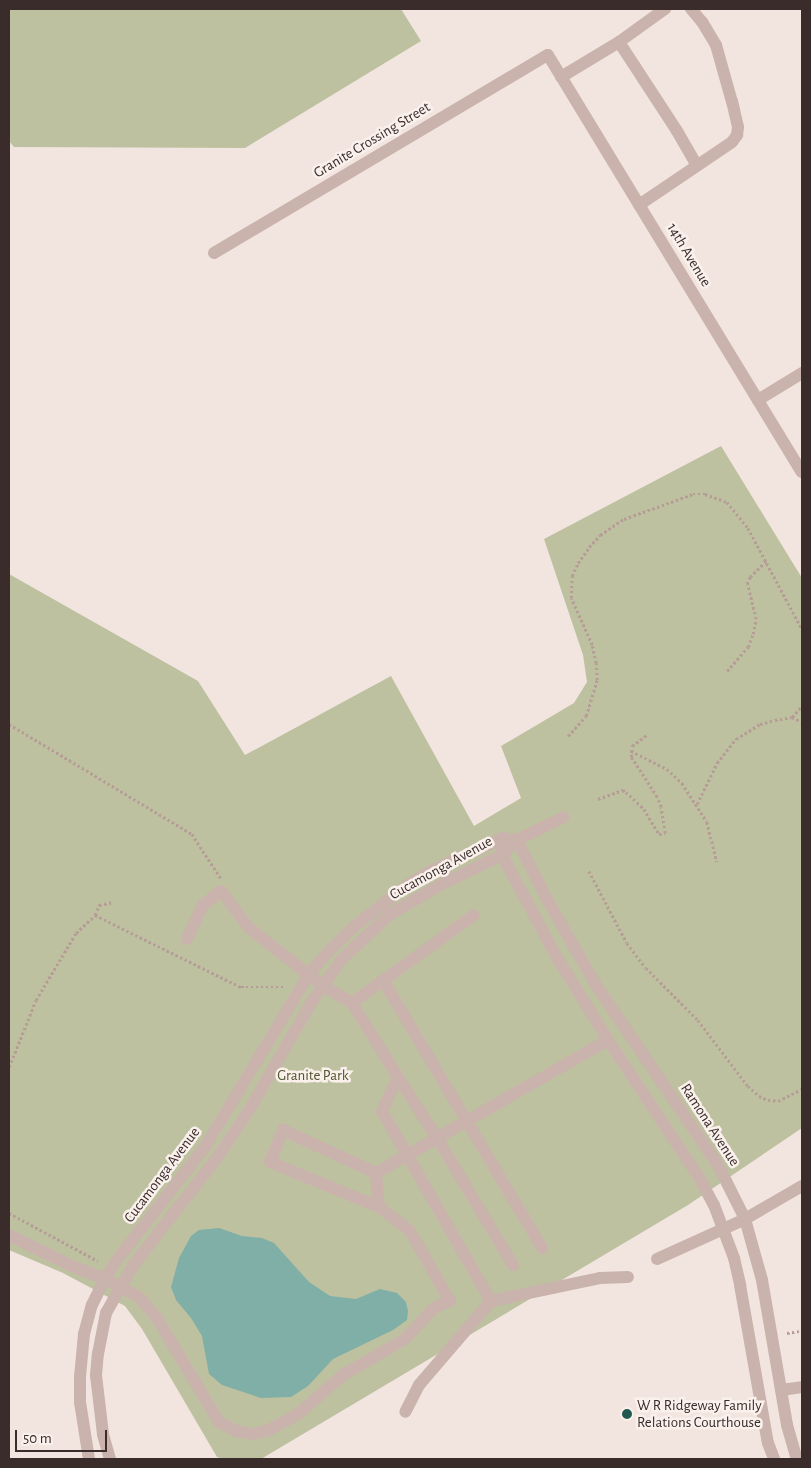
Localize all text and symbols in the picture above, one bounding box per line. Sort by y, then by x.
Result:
street label: Granite Crossing Street [310,98,434,182]
street label: 14th Avenue [663,220,715,290]
street label: Cucamonga Avenue [386,832,496,904]
park label: Granite Park [277,1067,349,1085]
street label: Ramona Avenue [677,1080,743,1170]
street label: Cucamonga Avenue [120,1124,204,1226]
place label: W R Ridgeway Family Relations Courthouse [637,1396,762,1431]
marker: W R Ridgeway Family Relations Courthouse [621,1408,633,1420]
scale bar [18,1420,110,1452]
text: 50 m [23,1431,52,1446]

